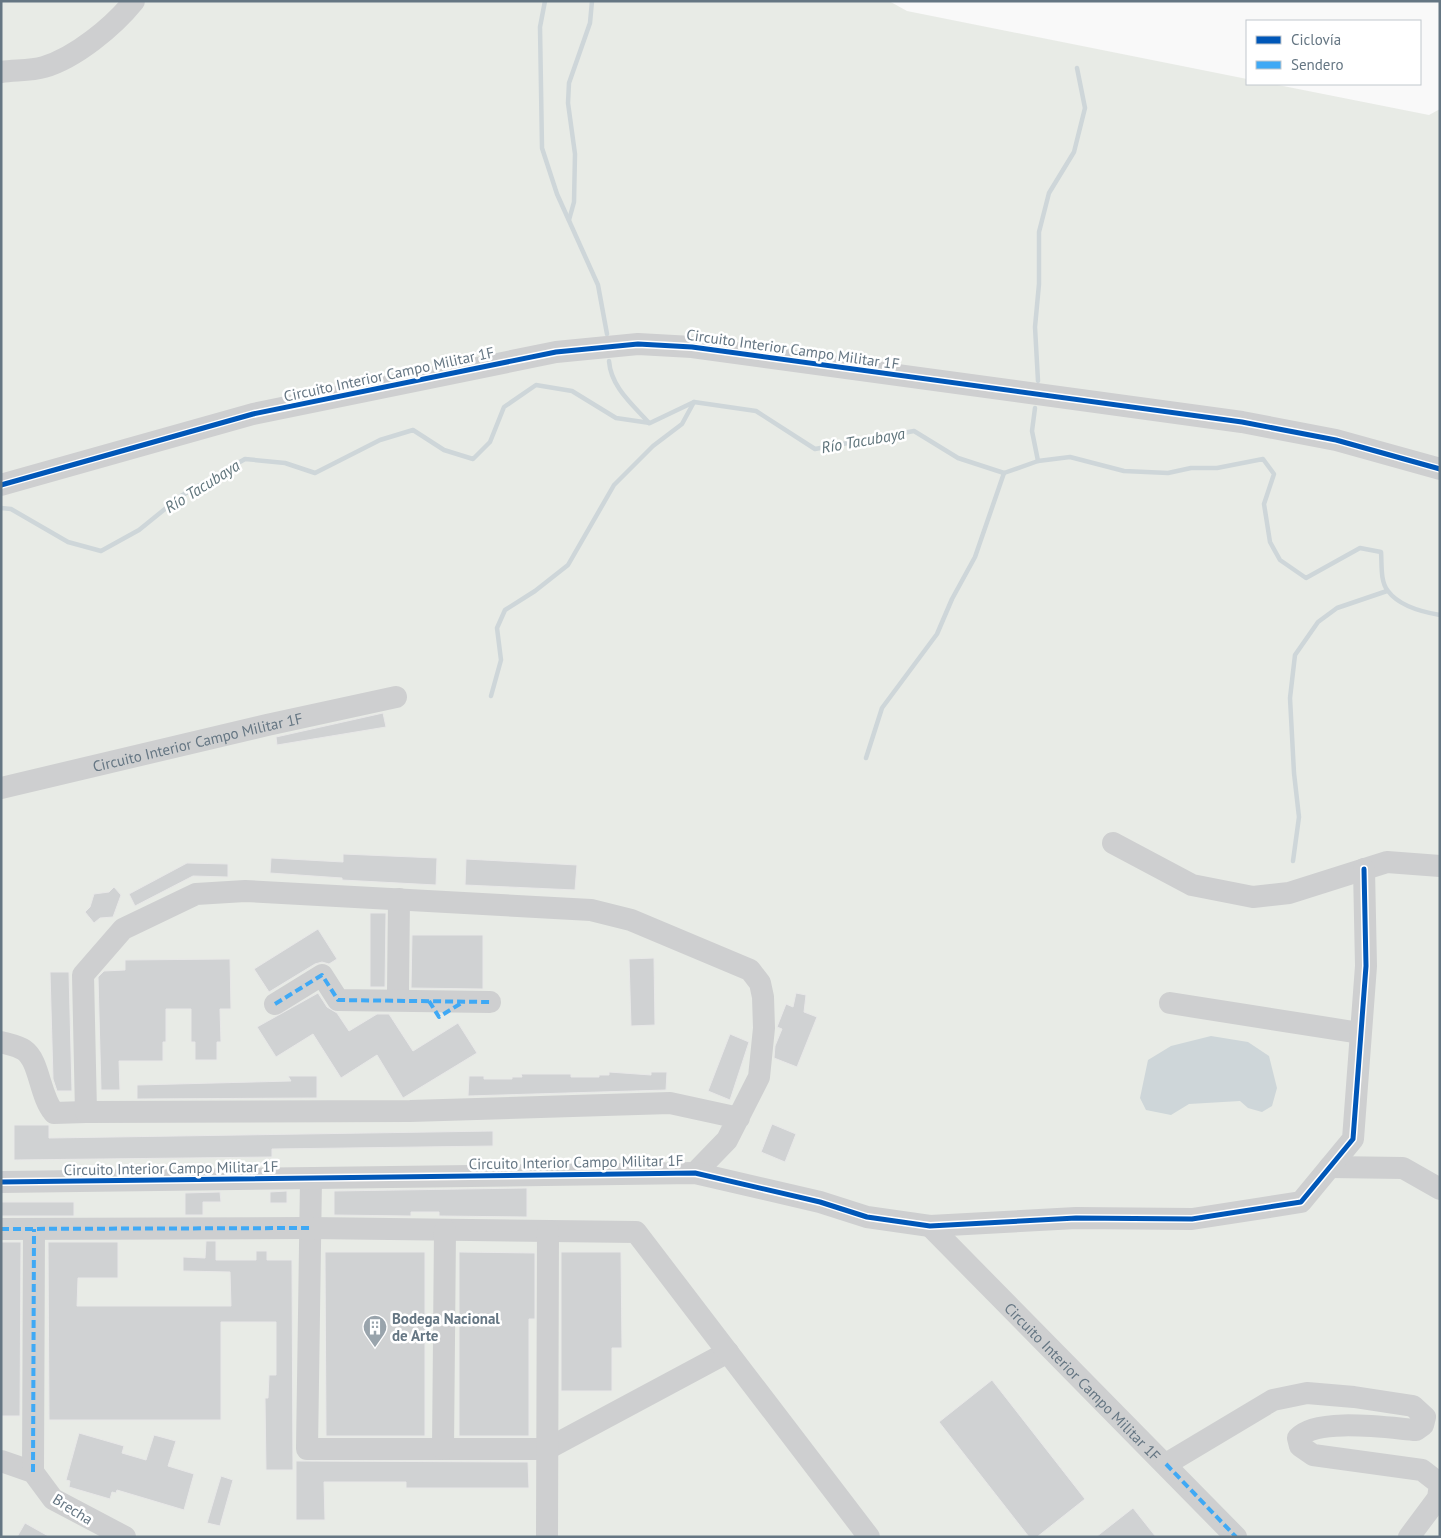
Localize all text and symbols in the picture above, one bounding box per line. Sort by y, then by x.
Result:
legend [1246,20,1421,85]
text: Ciclovía [1291,30,1341,49]
text: Sendero [1291,55,1344,74]
street label: Circuito Interior Campo Militar 1F [685,325,901,373]
street label: Circuito Interior Campo Militar 1F [282,342,496,406]
water label: Río Tacubaya [820,423,907,457]
water label: Río Tacubaya [161,455,243,517]
street label: Circuito Interior Campo Militar 1F [91,708,304,775]
street label: Circuito Interior Campo Militar 1F [468,1151,684,1173]
street label: Circuito Interior Campo Militar 1F [63,1157,279,1179]
street label: Circuito Interior Campo Militar 1F [1001,1298,1165,1465]
place label: Bodega Nacional de Arte [392,1309,500,1345]
building icon: Bodega Nacional de Arte [362,1314,388,1348]
street label: Brecha [49,1489,97,1529]

